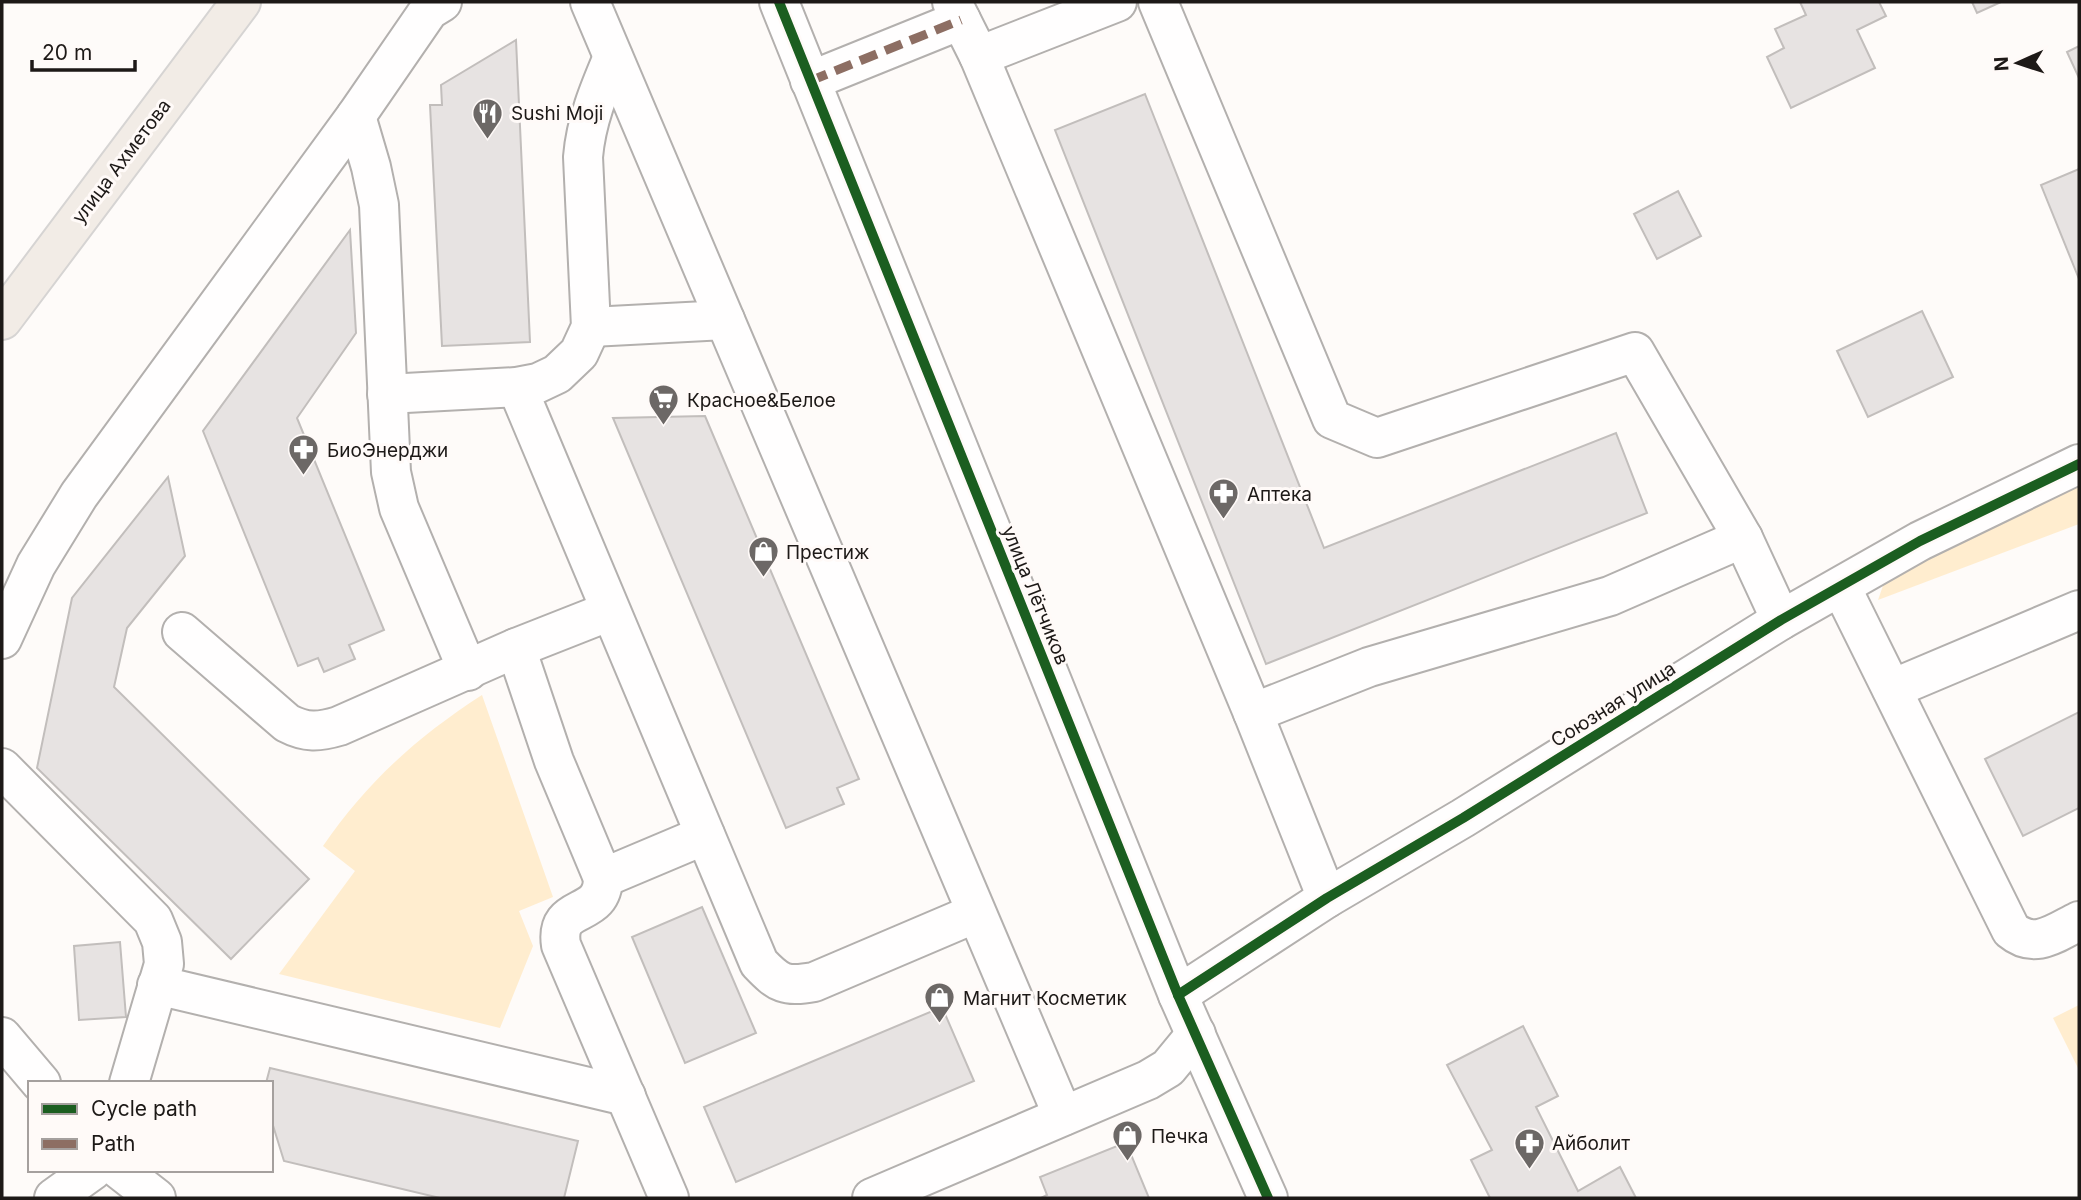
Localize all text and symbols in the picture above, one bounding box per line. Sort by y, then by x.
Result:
scale bar [32,28,135,72]
north arrow [1983,28,2053,98]
text: 20 m [42,40,92,65]
text: N [1990,56,2013,72]
street label: улица Ахметова [67,95,176,228]
restaurant icon: Sushi Moji [471,96,505,140]
place label: Sushi Moji [511,102,603,125]
supermarket icon: Красное&Белое [647,383,681,427]
place label: Красное&Белое [687,389,836,412]
pharmacy icon: БиоЭнерджи [287,433,321,477]
place label: БиоЭнерджи [327,439,448,462]
pharmacy icon: Аптека [1207,477,1241,521]
place label: Аптека [1247,483,1312,506]
street label: улица Лётчиков [997,522,1074,668]
shop icon: Престиж [746,535,780,579]
place label: Престиж [786,541,869,564]
street label: Союзная улица [1547,657,1680,752]
shop icon: Магнит Косметик [923,981,957,1025]
place label: Магнит Косметик [963,987,1127,1010]
legend [28,1081,273,1172]
text: Cycle path [91,1096,197,1121]
shop icon: Печка [1111,1119,1145,1163]
place label: Печка [1151,1125,1208,1148]
pharmacy icon: Айболит [1512,1126,1546,1170]
text: Path [91,1131,136,1156]
place label: Айболит [1552,1132,1630,1155]

